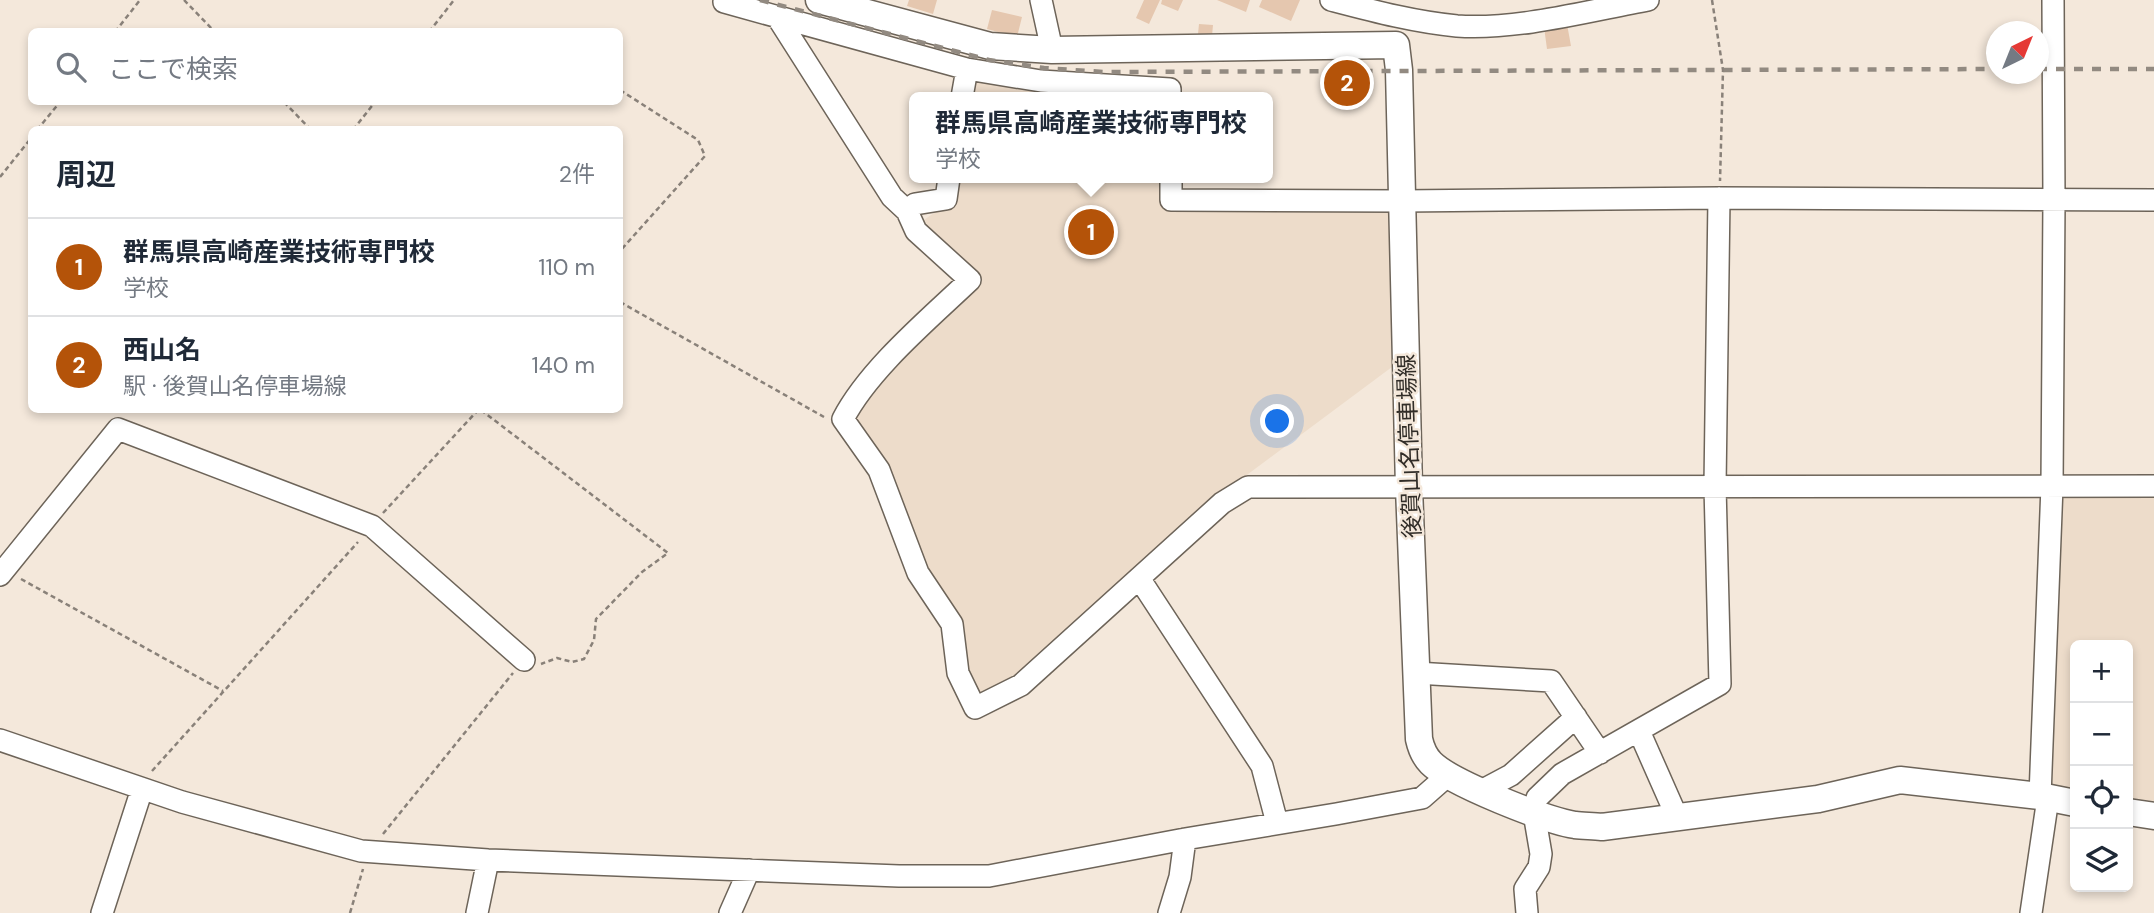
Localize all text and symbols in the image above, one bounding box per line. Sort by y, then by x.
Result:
north arrow [1986,21,2049,84]
search box [28,28,623,105]
icon: search [52,48,90,86]
text: ここで検索 [108,52,238,86]
pin: 2 [1324,57,1370,109]
popup [909,92,1273,183]
text: 群馬県高崎産業技術専門校 [935,106,1247,140]
text: 学校 [935,144,981,174]
text: 周辺 [56,155,116,194]
text: 2件 [559,159,595,189]
pin: 1 [1068,206,1114,258]
text: 群馬県高崎産業技術専門校 [123,235,435,269]
text: 1 [75,252,83,282]
text: 110 m [538,252,595,282]
text: 学校 [123,273,169,303]
text: 西山名 [123,333,201,367]
text: 2 [72,350,86,380]
text: 140 m [532,350,595,380]
street label: 後賀山名停車場線 [1391,354,1427,538]
text: 駅 · 後賀山名停車場線 [123,371,347,401]
your location [1260,404,1294,438]
map controls [2070,640,2133,892]
button: + [2070,640,2133,703]
button: − [2070,703,2133,766]
button: locate [2070,766,2133,829]
button: layers [2070,829,2133,892]

